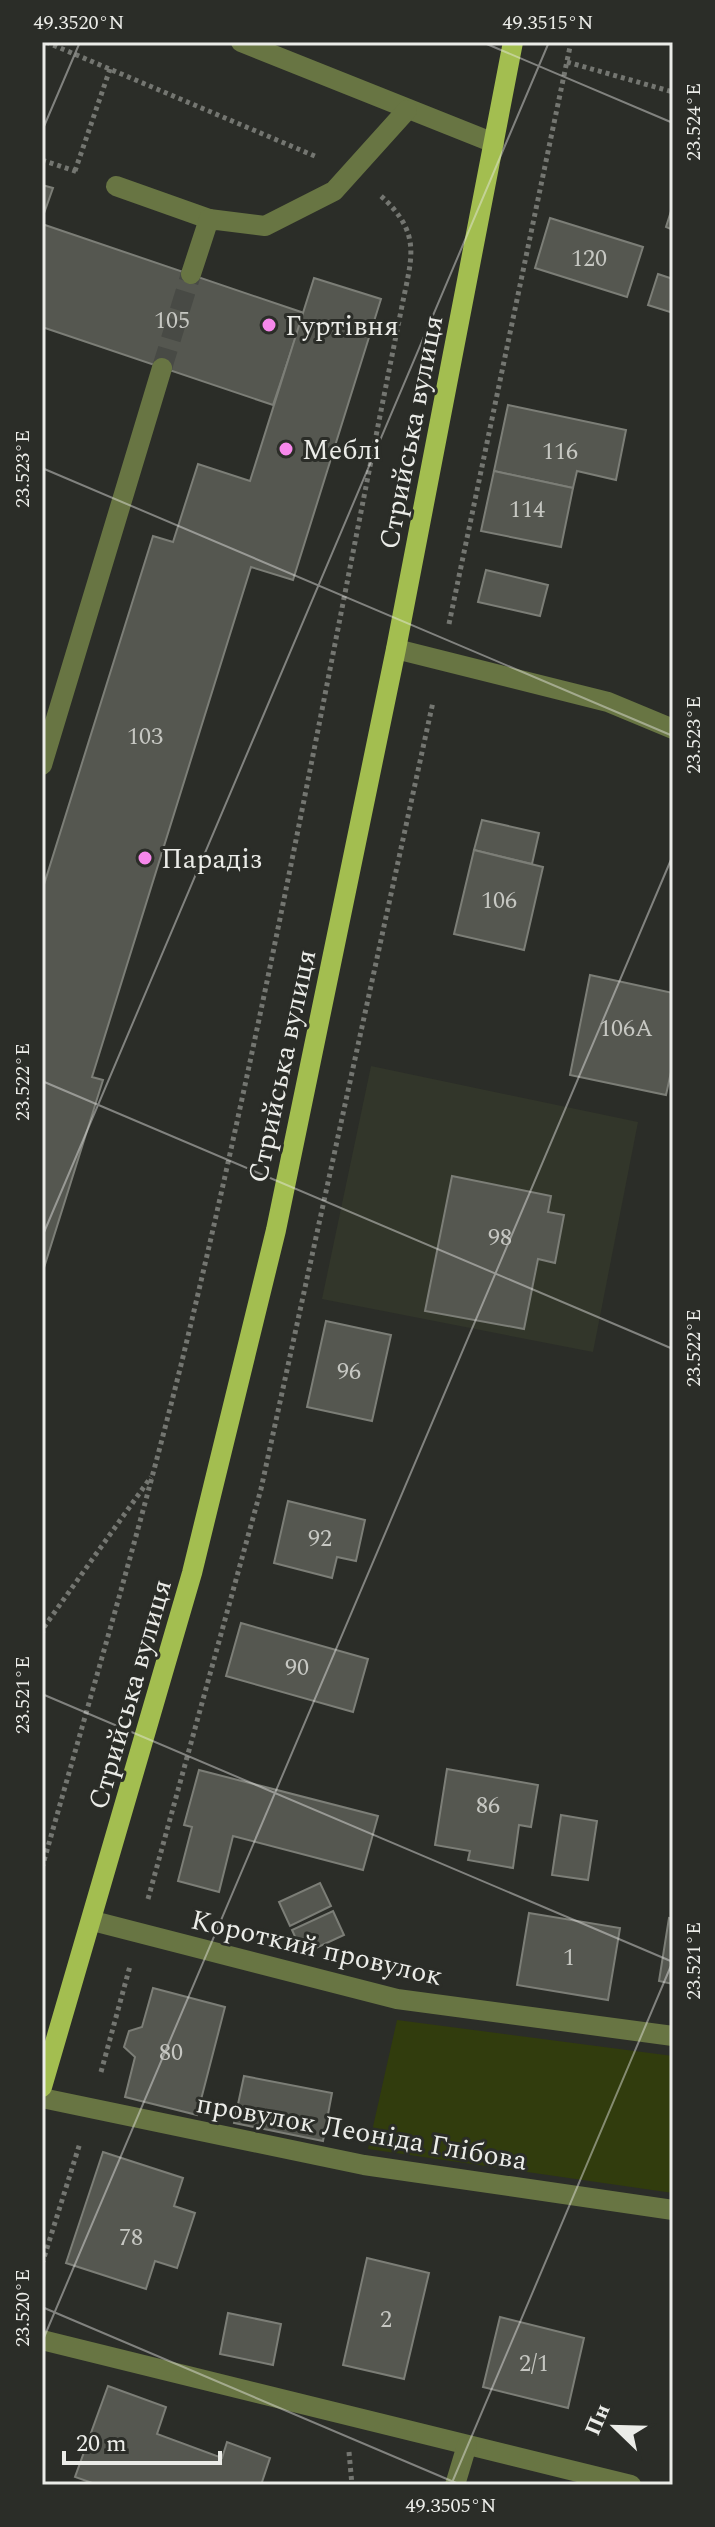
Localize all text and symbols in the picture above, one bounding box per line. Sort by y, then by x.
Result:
text: 49.3520°N [34,8,124,38]
text: 49.3515°N [503,8,593,38]
text: 23.524°E [679,83,709,161]
house number: 120 [571,241,607,277]
house number: 105 [154,303,190,339]
place label: Гуртівня [285,305,399,348]
street label: Стрийська вулиця [368,312,455,553]
marker: Гуртівня [260,316,278,334]
place label: Меблі [302,429,381,472]
text: 23.523°E [8,430,38,508]
house number: 116 [542,434,578,470]
marker: Меблі [277,440,295,458]
house number: 114 [509,492,545,528]
text: 23.523°E [679,696,709,774]
house number: 103 [127,719,163,755]
place label: Парадіз [161,838,263,881]
marker: Парадіз [136,849,154,867]
house number: 106 [481,883,517,919]
street label: Стрийська вулиця [237,946,328,1187]
house number: 106А [599,1011,653,1047]
text: 23.522°E [8,1043,38,1121]
house number: 98 [488,1220,512,1256]
text: 23.522°E [679,1309,709,1387]
house number: 96 [337,1354,361,1390]
house number: 92 [308,1521,332,1557]
street label: Стрийська вулиця [77,1574,184,1815]
house number: 90 [285,1650,309,1686]
text: 23.521°E [8,1656,38,1734]
house number: 86 [476,1788,500,1824]
street label: Короткий провулок [187,1899,447,1998]
text: 23.521°E [679,1922,709,2000]
house number: 1 [563,1940,575,1976]
house number: 80 [159,2035,183,2071]
street label: провулок Леоніда Глібова [193,2082,531,2183]
house number: 78 [119,2220,143,2256]
text: 23.520°E [8,2269,38,2347]
house number: 2 [380,2302,392,2338]
house number: 2/1 [519,2346,549,2382]
north arrow [575,2387,655,2467]
text: Пн [577,2399,619,2441]
scale bar [64,2415,220,2465]
text: 20 m [76,2426,127,2462]
text: 49.3505°N [406,2491,496,2521]

